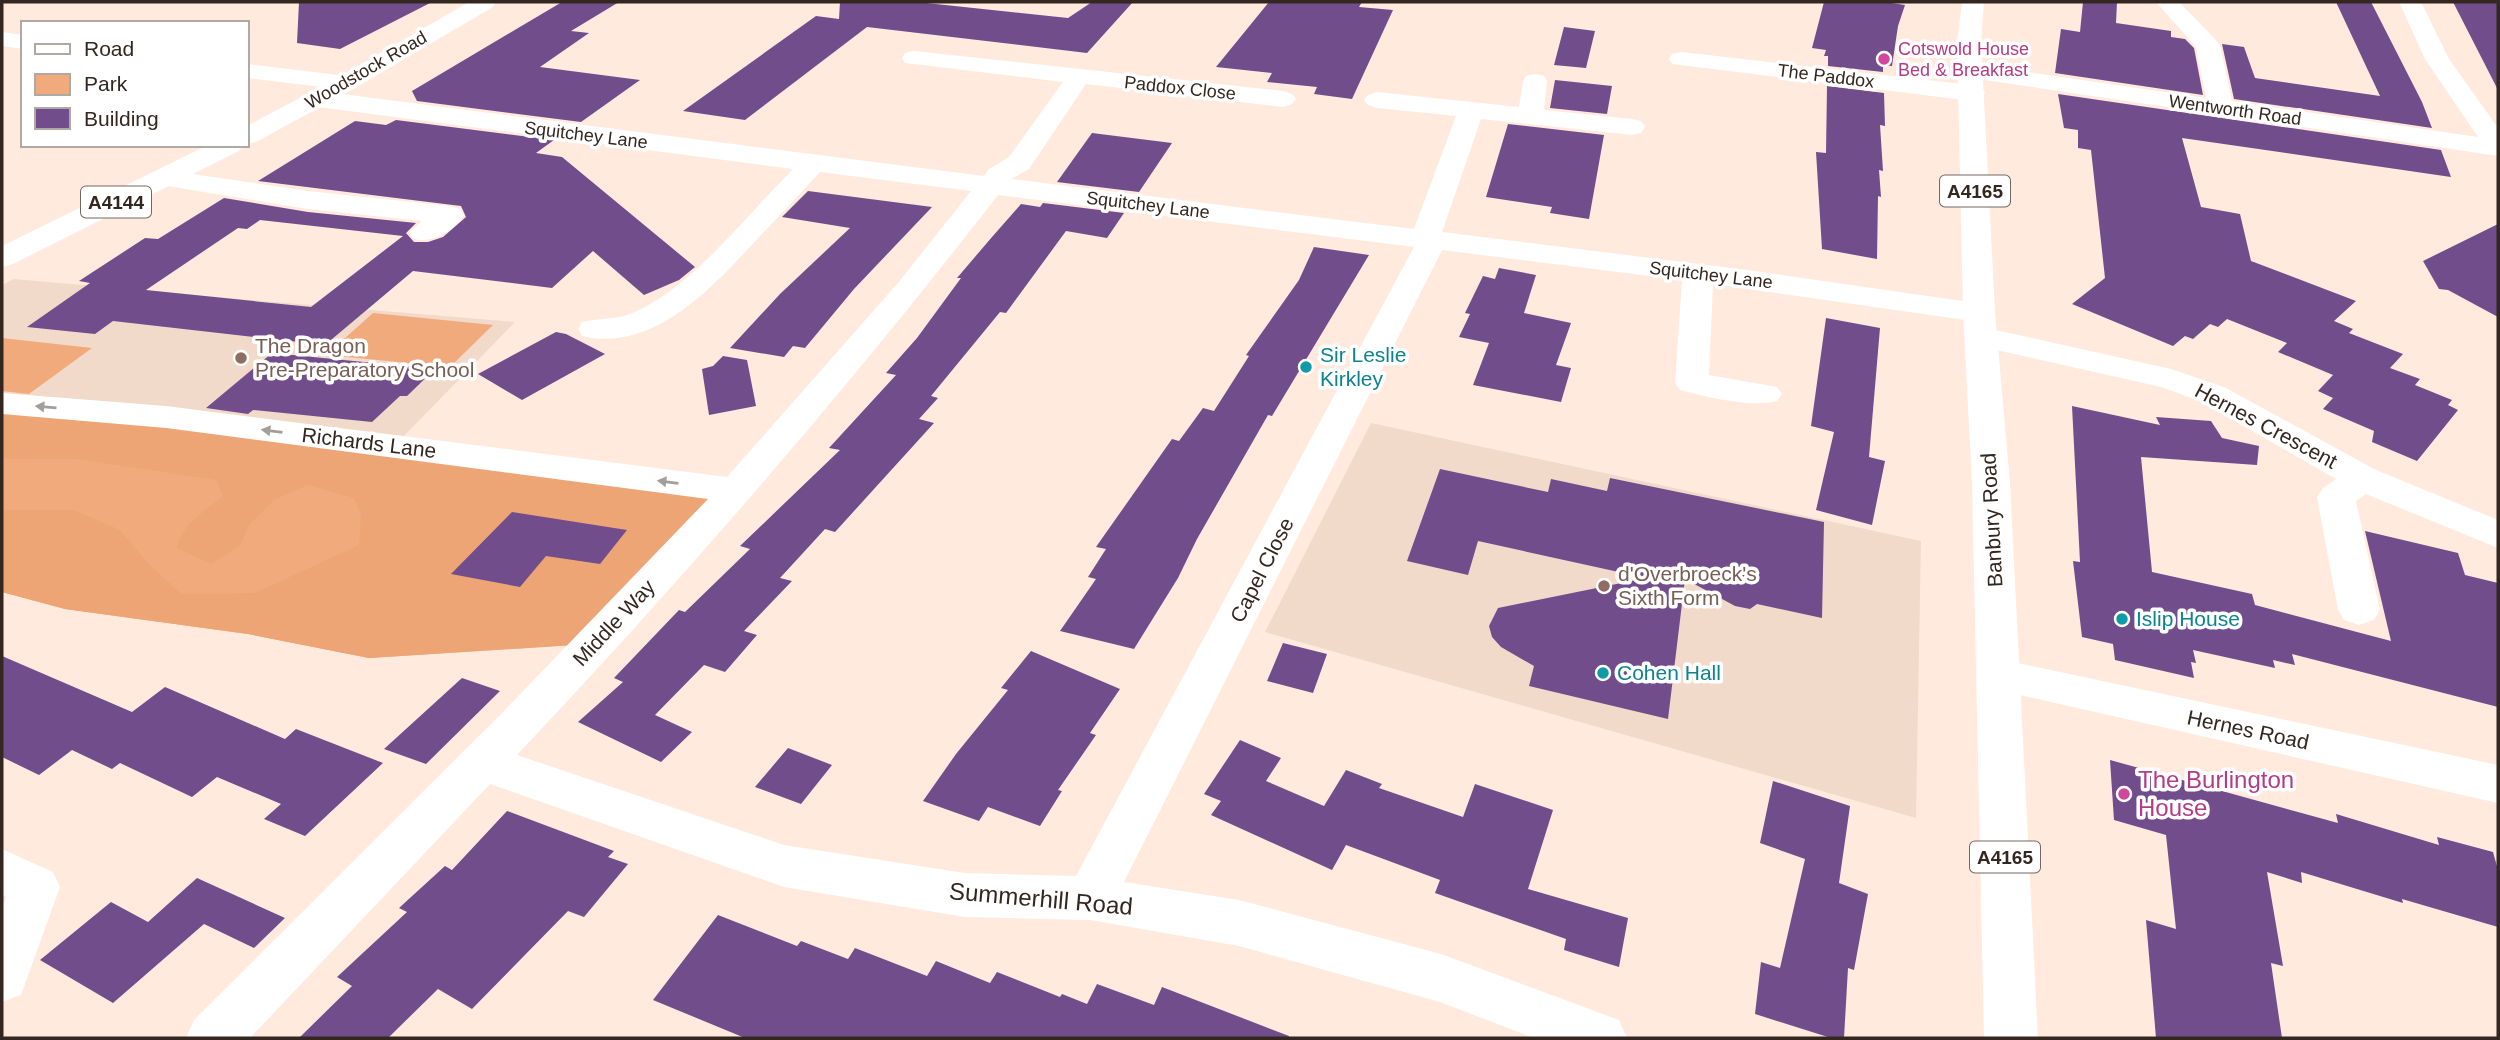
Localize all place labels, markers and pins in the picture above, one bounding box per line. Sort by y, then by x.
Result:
place label: Cotswold House Bed & Breakfast [1898,39,2029,80]
marker: Cotswold House Bed & Breakfast [1876,51,1892,67]
place label: The Dragon Pre-Preparatory School [255,334,474,381]
place label: Sir Leslie Kirkley [1320,343,1406,390]
marker: The Dragon Pre-Preparatory School [233,350,249,366]
marker: Sir Leslie Kirkley [1298,359,1314,375]
place label: d'Overbroeck's Sixth Form [1618,562,1757,609]
marker: d'Overbroeck's Sixth Form [1596,578,1612,594]
place label: Islip House [2136,607,2240,630]
marker: Islip House [2114,611,2130,627]
place label: Cohen Hall [1617,661,1721,684]
marker: Cohen Hall [1595,665,1611,681]
place label: The Burlington House [2138,766,2294,821]
marker: The Burlington House [2116,786,2132,802]

